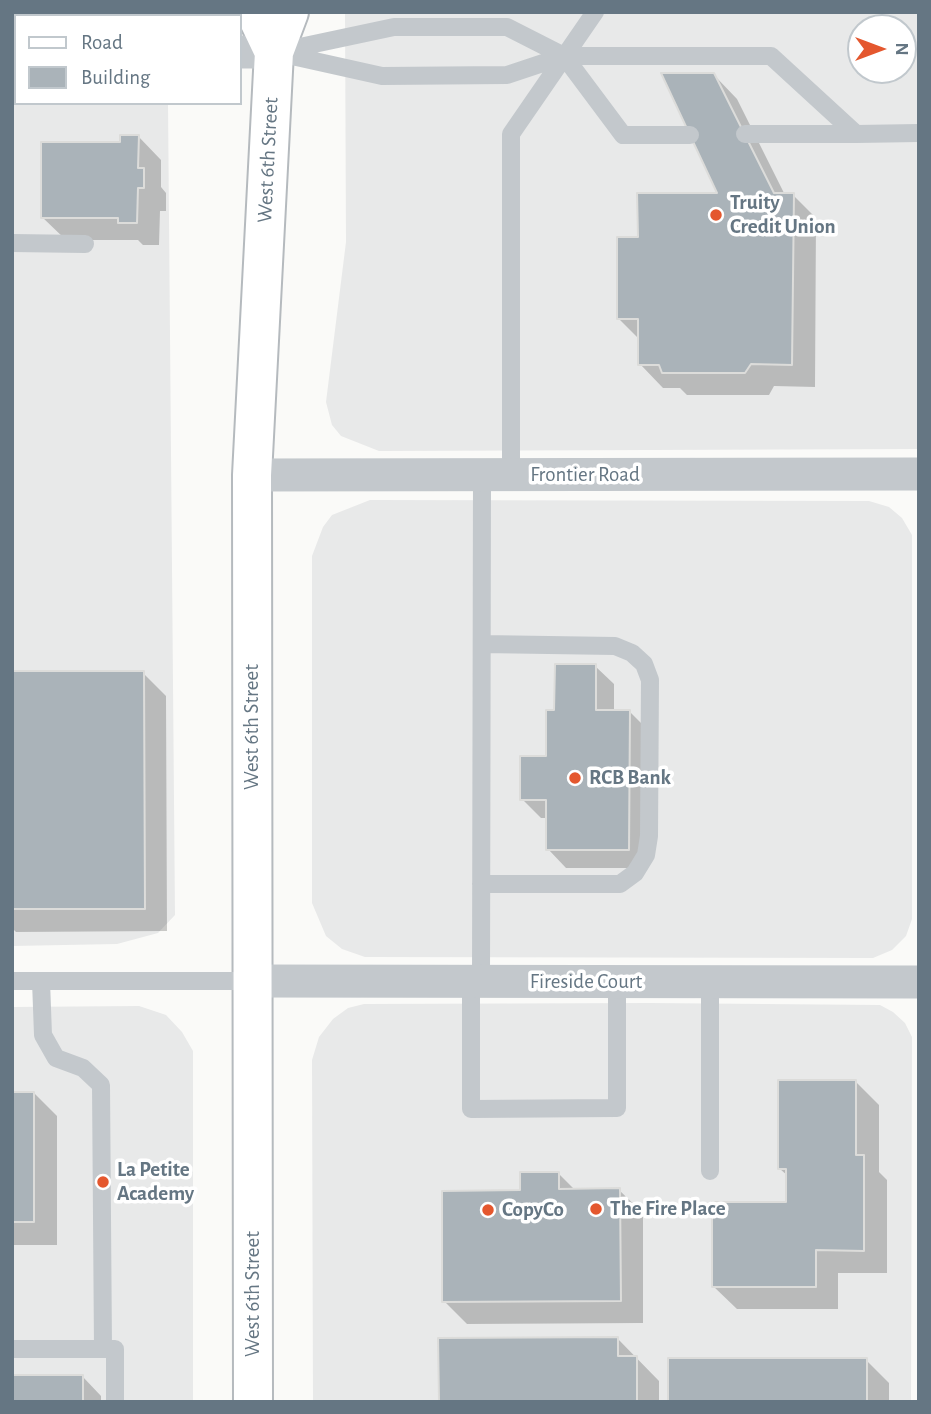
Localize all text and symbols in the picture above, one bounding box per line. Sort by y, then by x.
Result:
legend [14,14,242,105]
north arrow [847,14,917,84]
text: Road [81,32,123,53]
text: N [892,42,911,56]
text: Building [81,67,150,88]
street label: West 6th Street [252,97,284,223]
place label: Truity Credit Union [730,190,836,240]
marker: Truity Credit Union [708,207,724,223]
street label: Frontier Road [530,462,640,488]
street label: West 6th Street [239,664,265,790]
place label: RCB Bank [589,765,671,791]
marker: RCB Bank [567,770,583,786]
street label: Fireside Court [530,969,642,995]
place label: La Petite Academy [117,1157,194,1207]
marker: La Petite Academy [95,1174,111,1190]
place label: The Fire Place [610,1196,726,1222]
place label: CopyCo [502,1197,564,1223]
marker: The Fire Place [588,1201,604,1217]
marker: CopyCo [480,1202,496,1218]
street label: West 6th Street [240,1231,266,1357]

